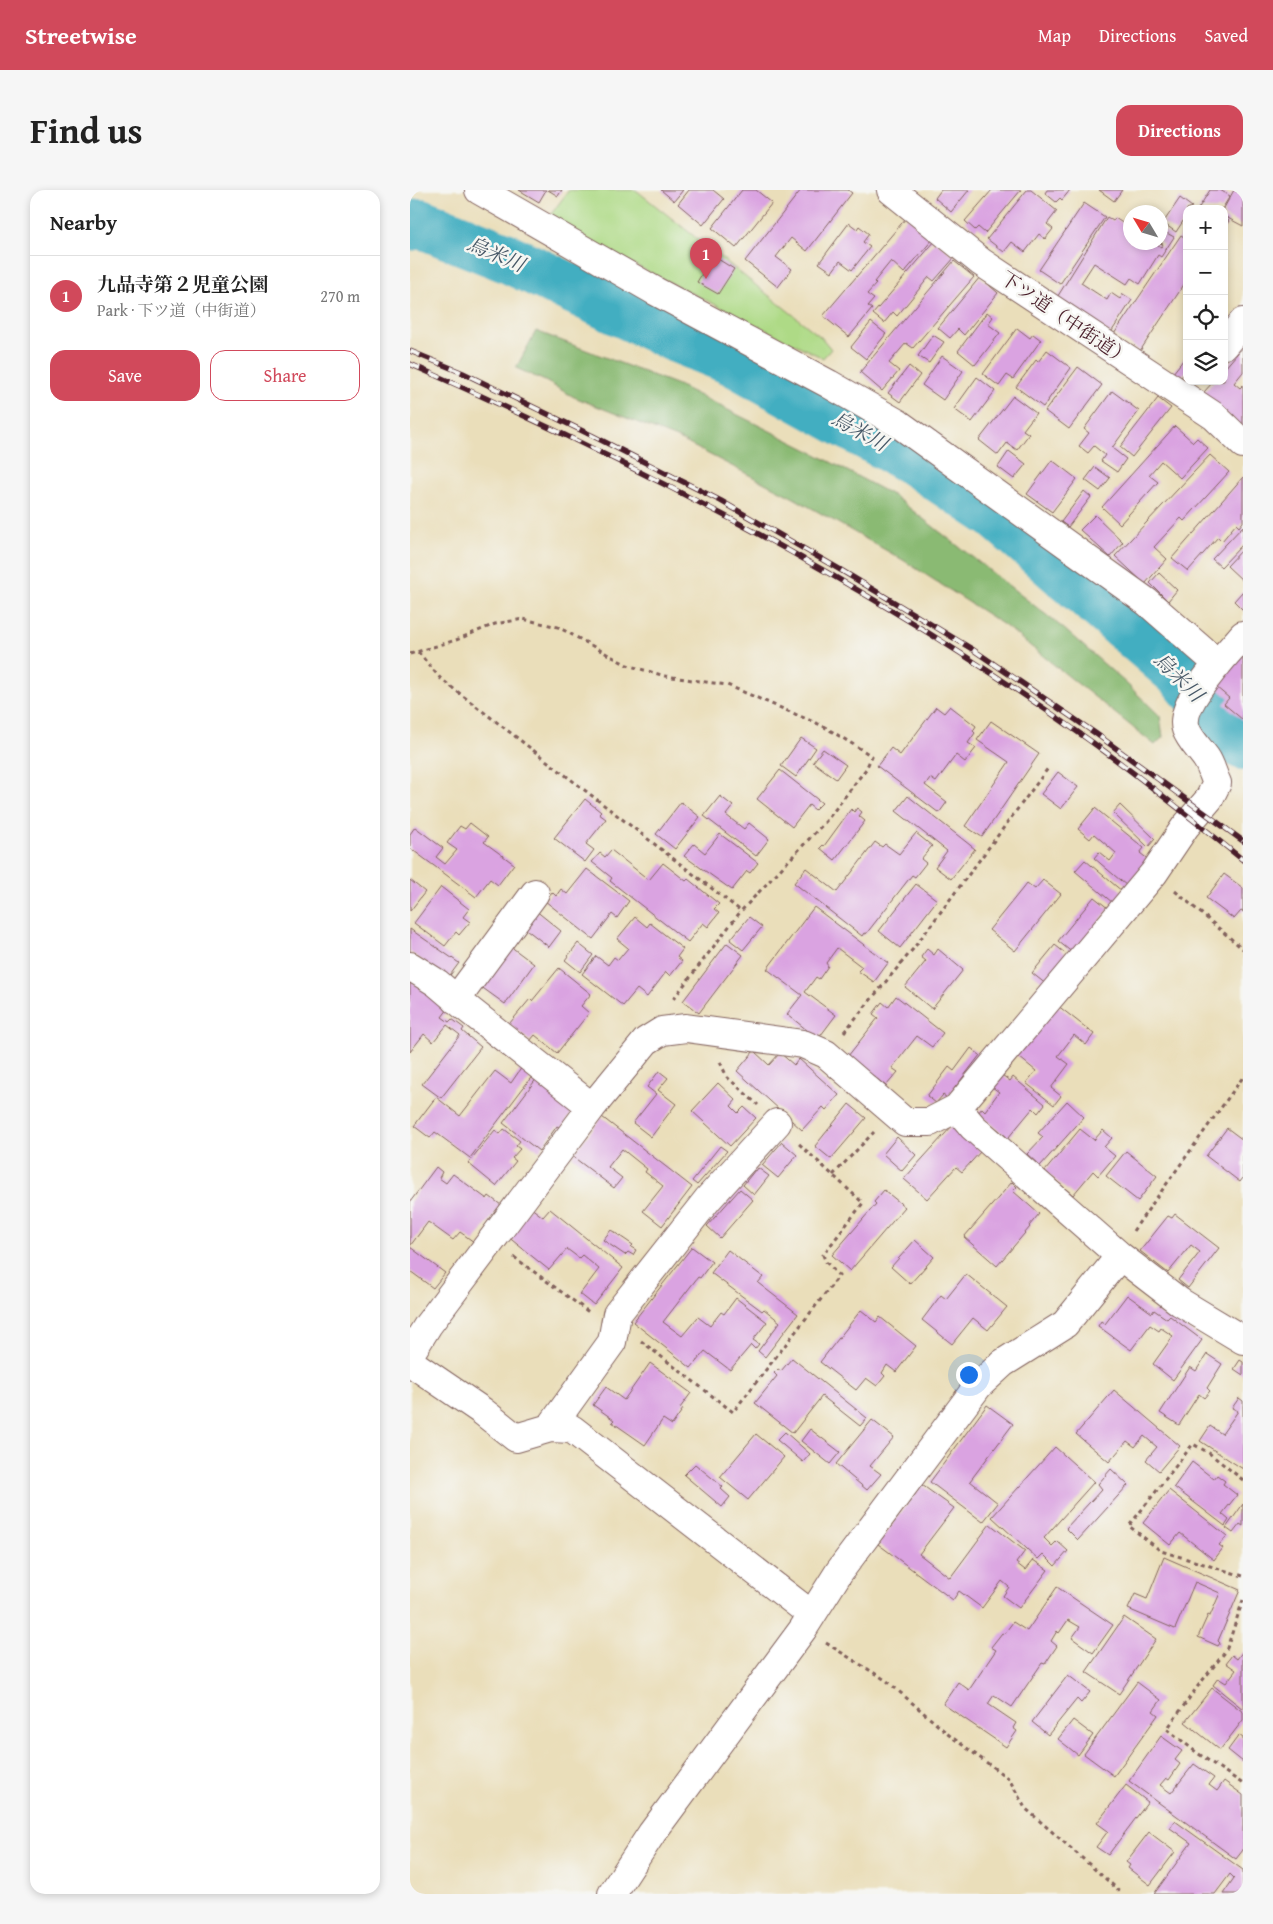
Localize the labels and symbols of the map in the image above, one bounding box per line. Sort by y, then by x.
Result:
north arrow [1123,205,1168,250]
water label: 烏米川 [463,228,531,279]
pin: 1 [690,238,722,279]
street label: 下ツ道（中街道） [995,264,1137,372]
water label: 烏米川 [827,403,895,459]
water label: 烏米川 [1148,645,1212,710]
your location [956,1362,982,1388]

